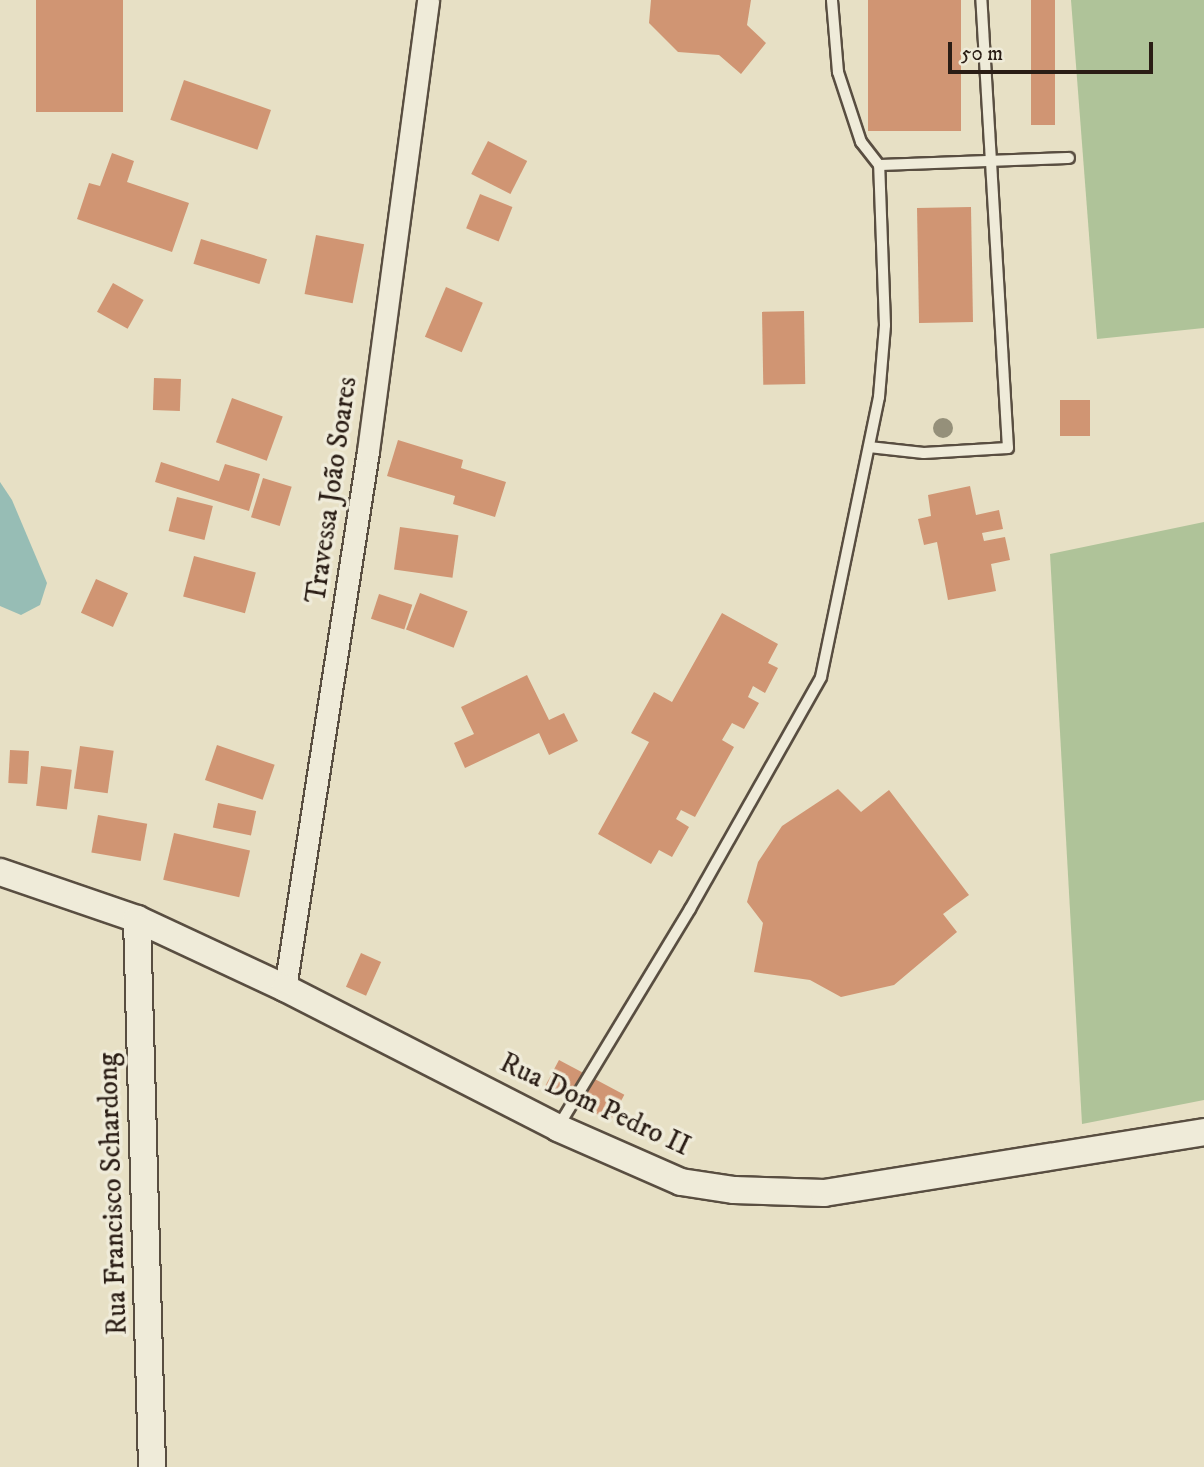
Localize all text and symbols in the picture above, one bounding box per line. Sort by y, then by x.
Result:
scale bar [952,28,1157,72]
text: 50 m [961,41,1003,67]
street label: Travessa João Soares [299,375,365,605]
street label: Rua Dom Pedro II [494,1046,696,1164]
street label: Rua Francisco Schardong [91,1052,135,1336]

